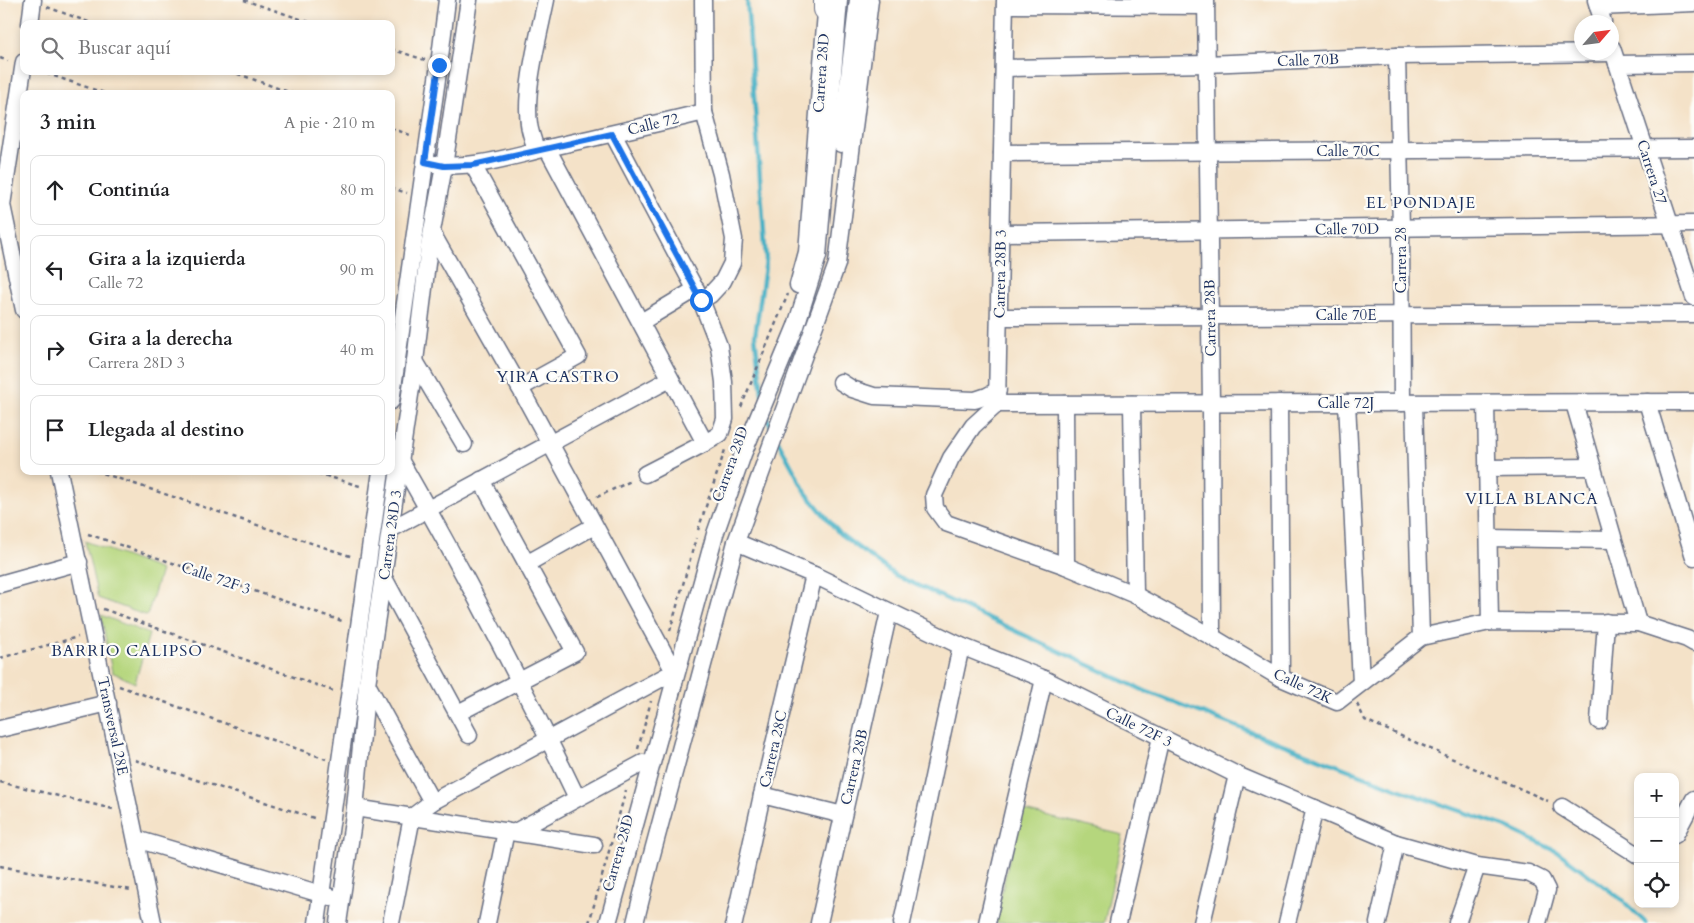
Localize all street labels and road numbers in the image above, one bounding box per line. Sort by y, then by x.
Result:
street label: Carrera 28D [808,33,834,113]
street label: Calle 70B [1277,49,1339,71]
street label: Calle 72 [625,108,681,140]
street label: Carrera 27 [1632,137,1672,207]
street label: Calle 70C [1316,141,1380,161]
street label: Calle 70D [1315,218,1379,240]
street label: Carrera 28 [1391,226,1411,294]
street label: Carrera 28B 3 [989,229,1011,319]
street label: Carrera 28B [1199,279,1221,357]
street label: Calle 70E [1315,305,1377,325]
street label: Calle 72J [1318,393,1374,413]
street label: Carrera 28D [707,423,753,505]
street label: Carrera 28D 3 [374,489,406,581]
street label: Calle 72F 3 [179,557,253,599]
street label: Calle 72K [1270,664,1337,709]
street label: Transversal 28E [93,675,133,777]
street label: Calle 72F 3 [1102,702,1176,752]
street label: Carrera 28C [754,708,792,790]
street label: Carrera 28B [836,727,872,807]
street label: Carrera 28D [597,812,639,894]

